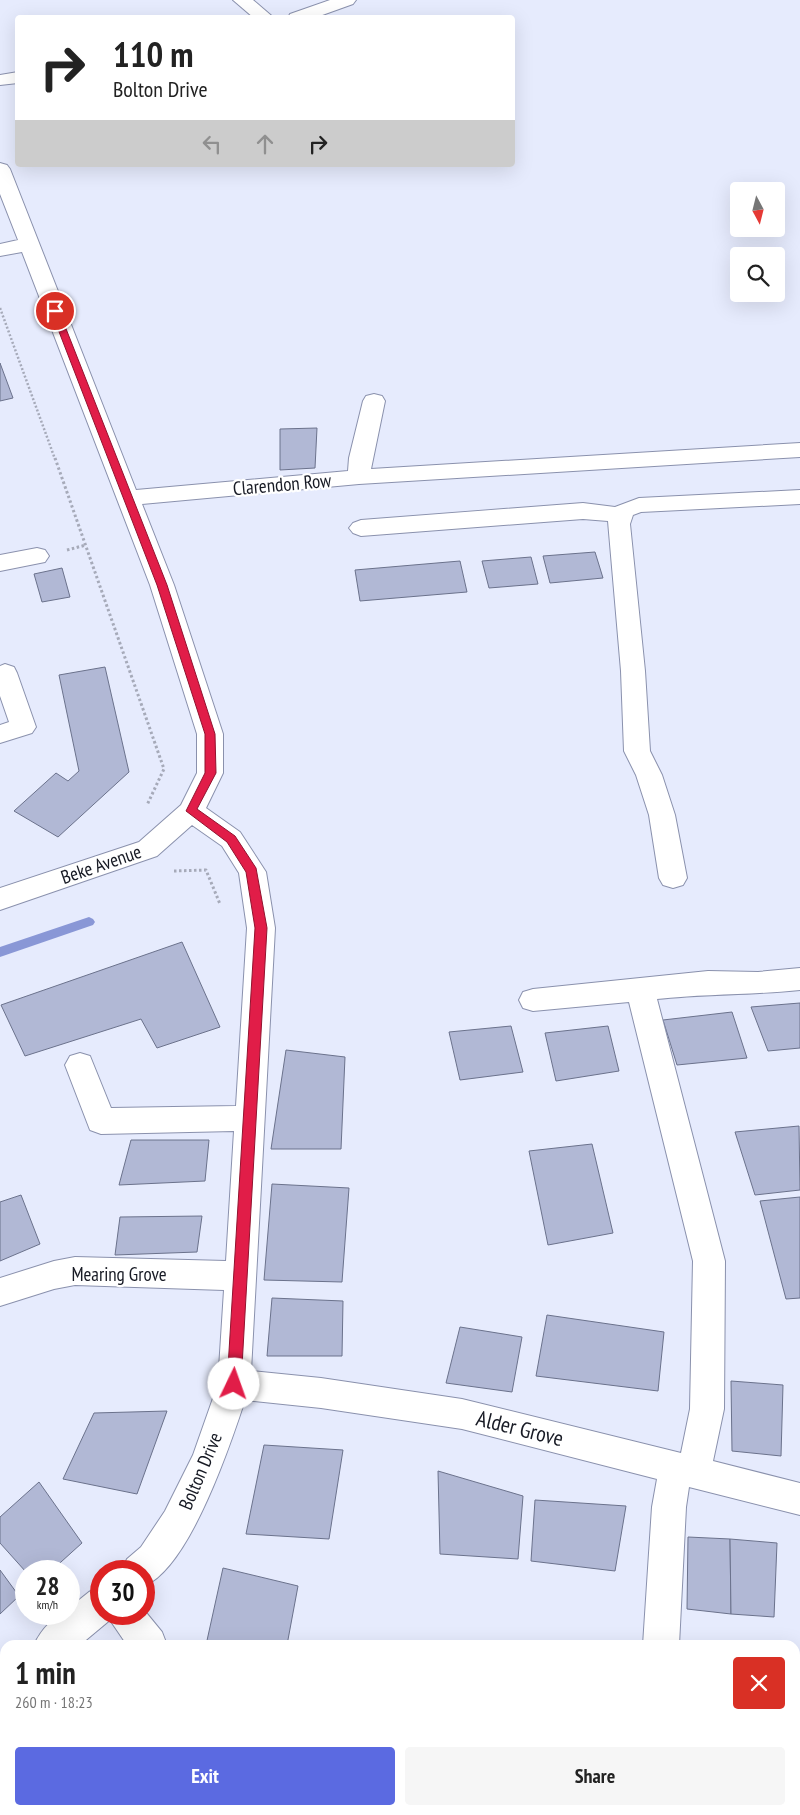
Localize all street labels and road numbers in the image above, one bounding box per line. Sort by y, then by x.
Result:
street label: Clarendon Row [232,468,333,500]
street label: Beke Avenue [58,839,144,889]
street label: Mearing Grove [71,1262,167,1286]
street label: Alder Grove [474,1404,566,1452]
street label: Bolton Drive [173,1429,227,1513]

